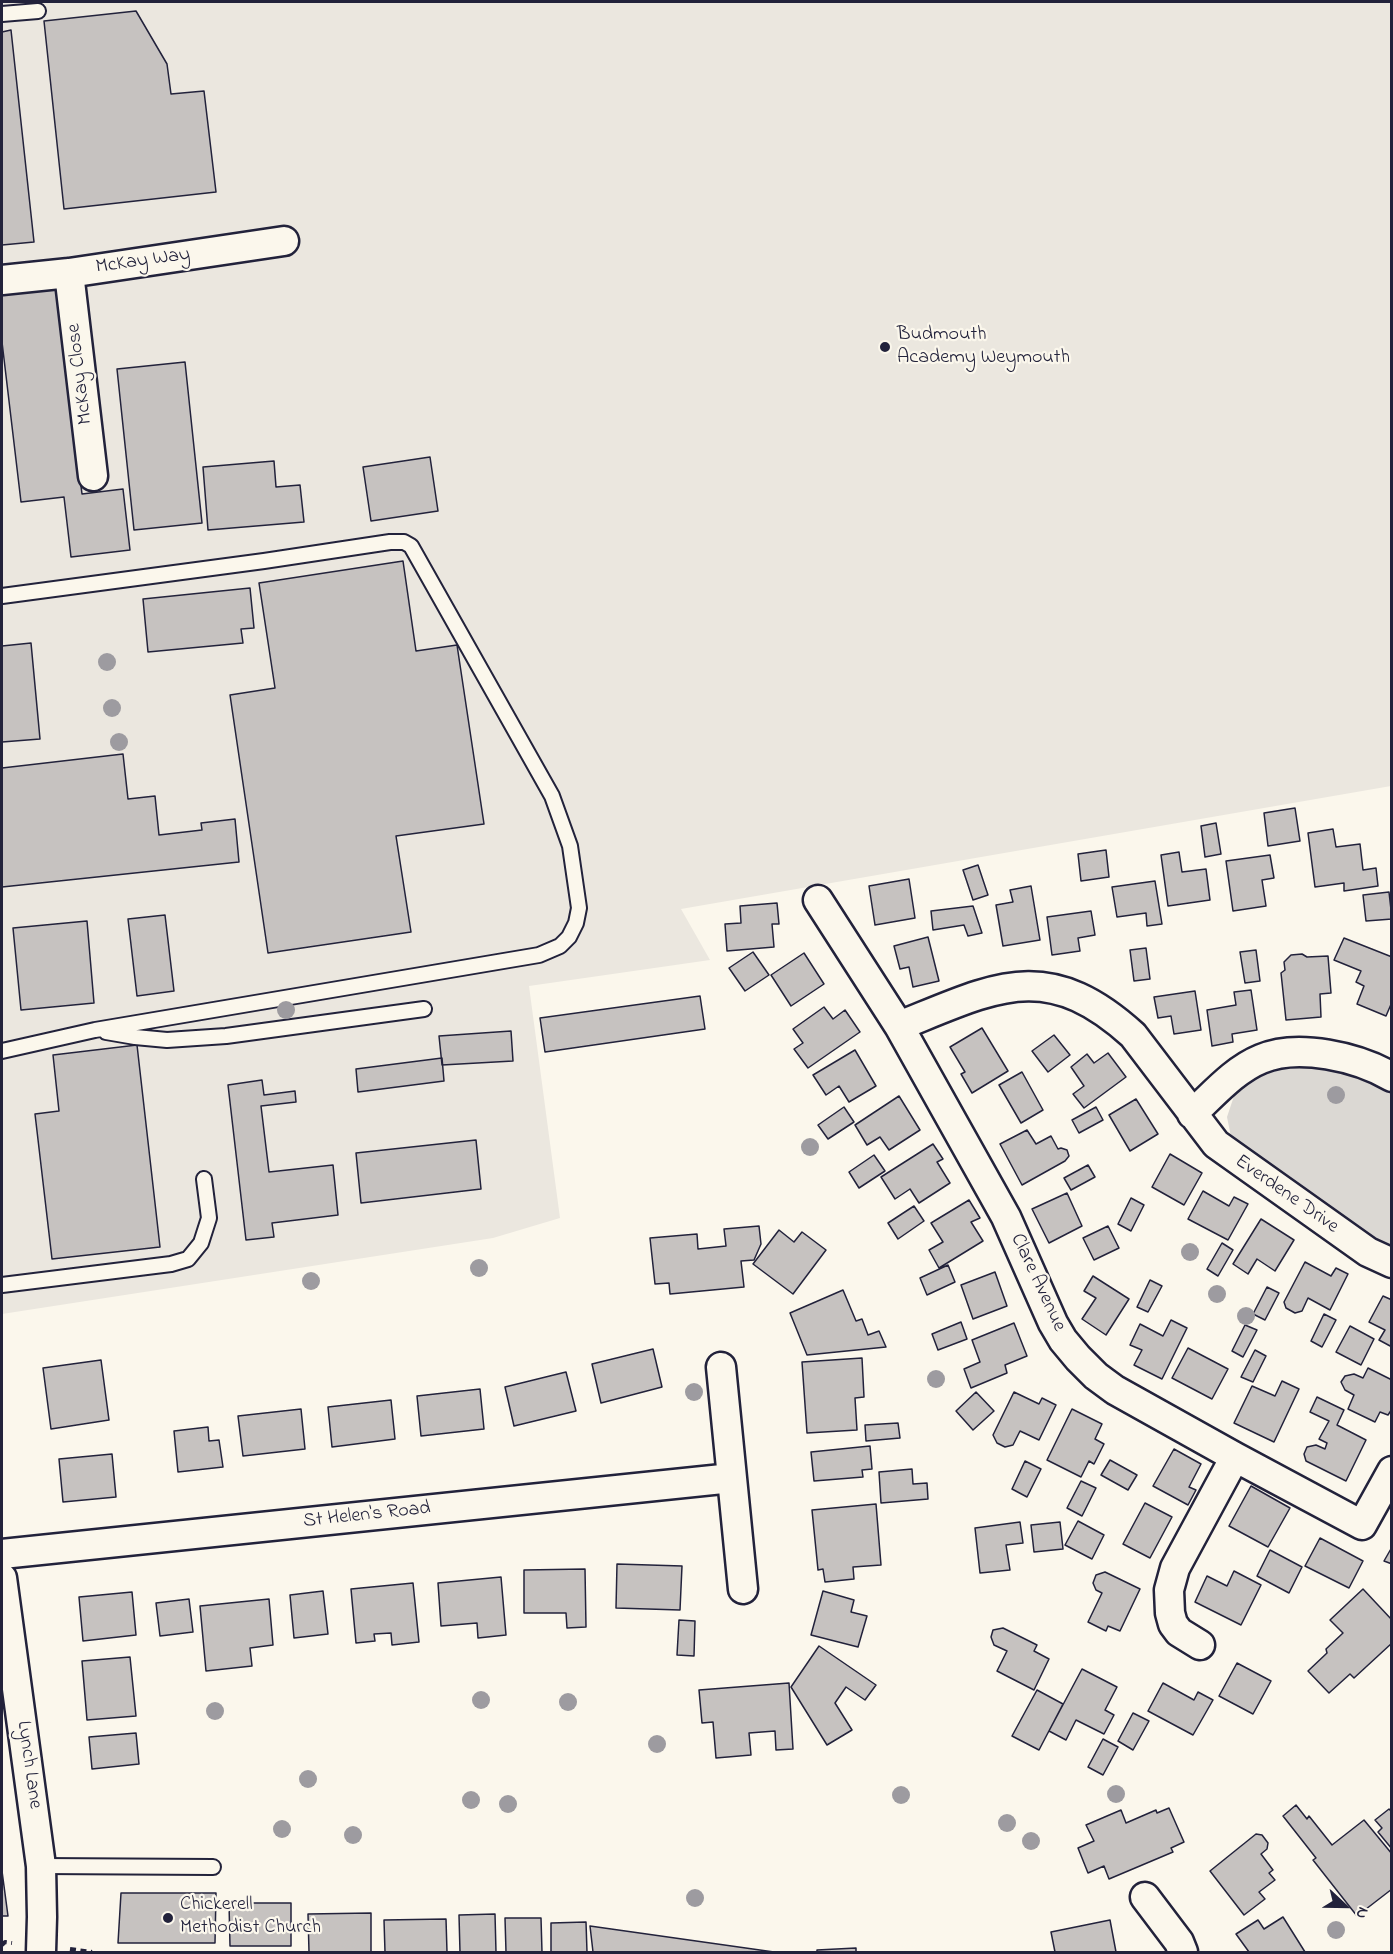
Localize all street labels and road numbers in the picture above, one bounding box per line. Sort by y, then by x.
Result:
street label: McKay Way [94,244,192,280]
street label: McKay Close [63,322,99,426]
street label: Everdene Drive [1229,1150,1343,1240]
street label: Clare Avenue [1004,1230,1070,1336]
street label: St Helen's Road [302,1497,432,1535]
street label: Lynch Lane [10,1719,46,1811]

